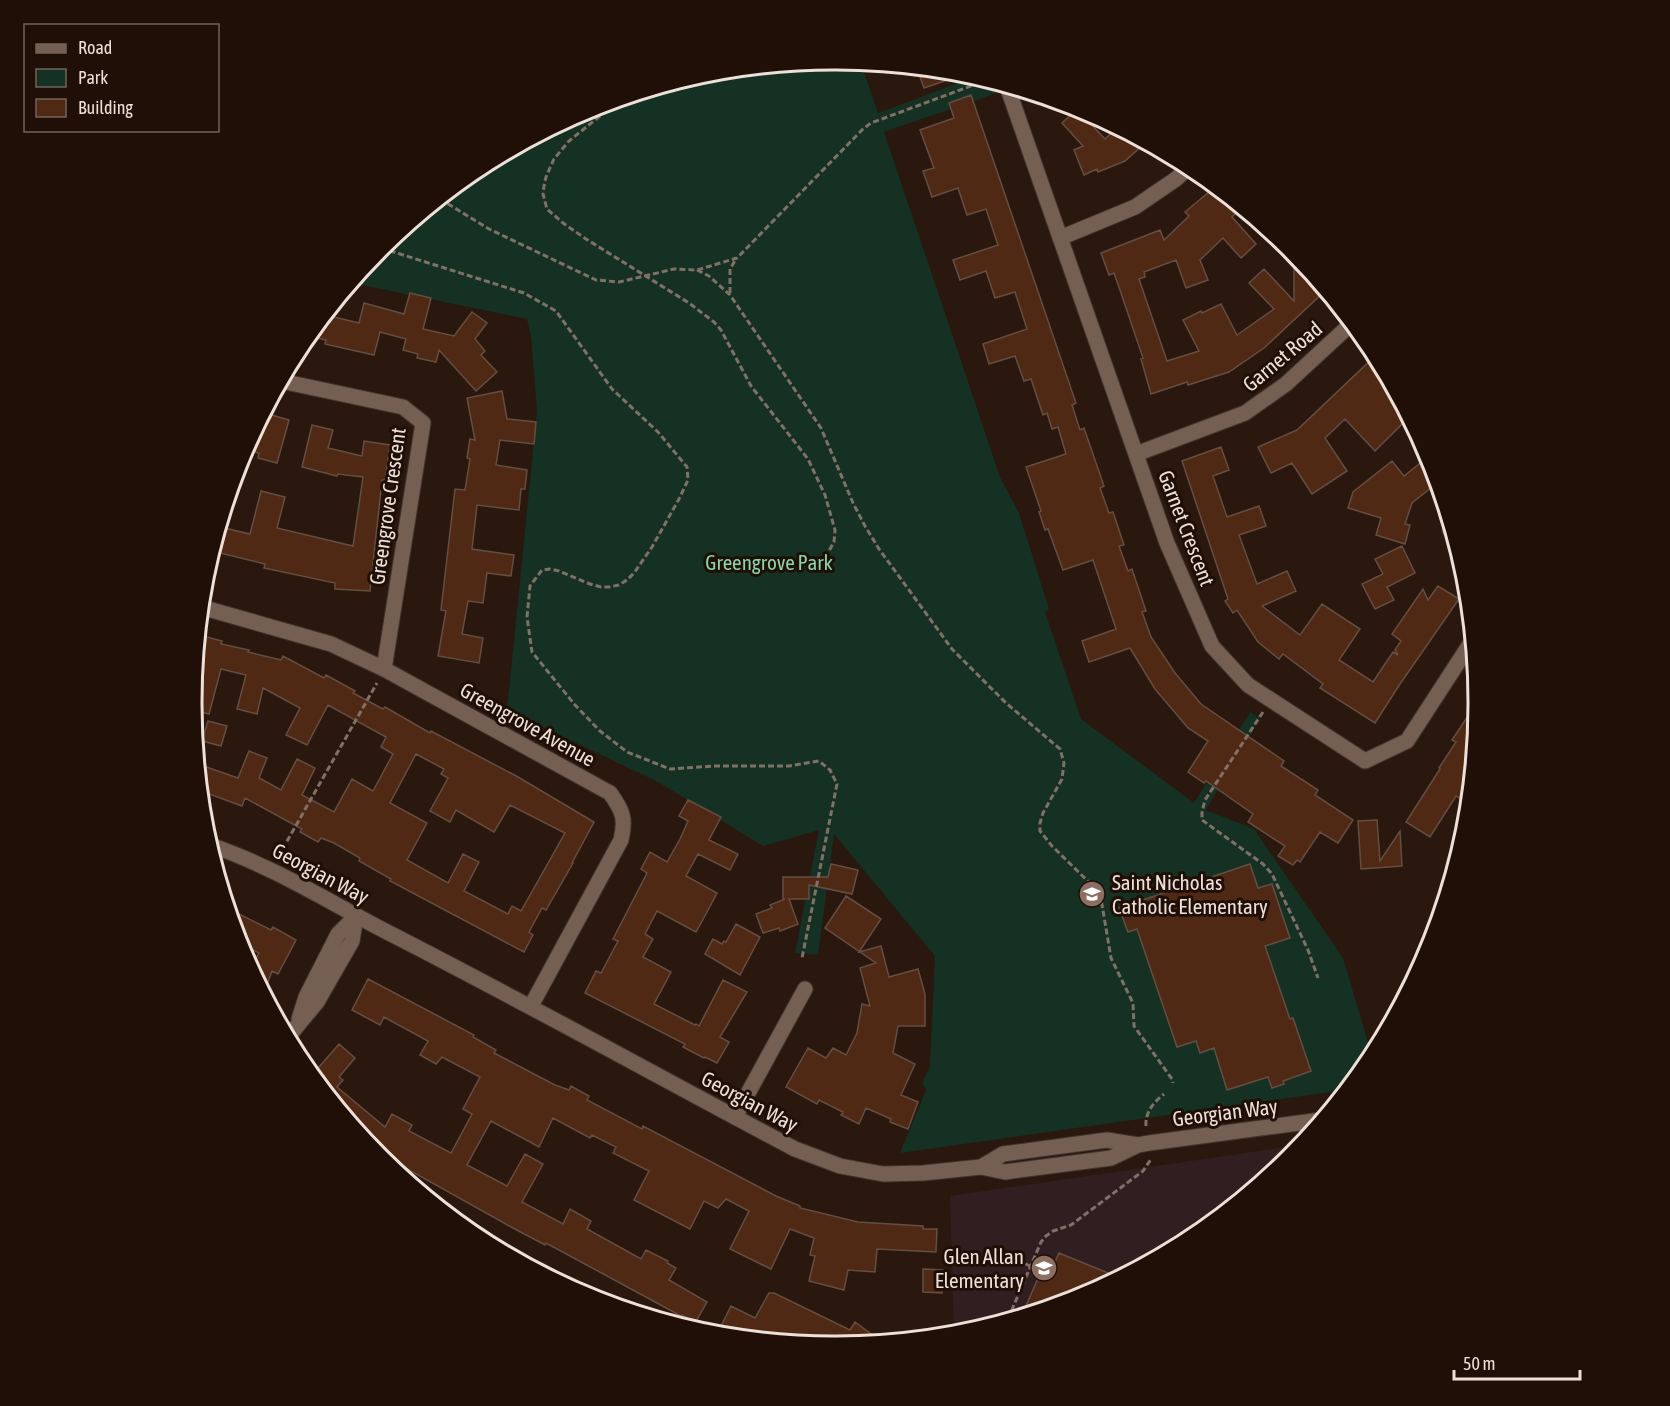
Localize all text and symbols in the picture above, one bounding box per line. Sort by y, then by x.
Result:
legend [24,24,219,132]
text: Road [78,37,112,58]
text: Park [78,67,108,88]
text: Building [78,97,133,118]
street label: Garnet Road [1238,316,1326,396]
street label: Greengrove Crescent [364,426,410,586]
street label: Garnet Crescent [1154,467,1220,589]
park label: Greengrove Park [705,550,833,574]
street label: Greengrove Avenue [456,677,600,771]
street label: Georgian Way [269,838,374,909]
place label: Saint Nicholas Catholic Elementary [1112,870,1268,918]
school or university icon: Saint Nicholas Catholic Elementary [1077,879,1107,909]
street label: Georgian Way [698,1066,803,1137]
street label: Georgian Way [1171,1094,1279,1130]
place label: Glen Allan Elementary [935,1244,1024,1292]
school or university icon: Glen Allan Elementary [1029,1253,1059,1283]
scale bar [1454,1343,1580,1381]
text: 50 m [1463,1353,1495,1374]

